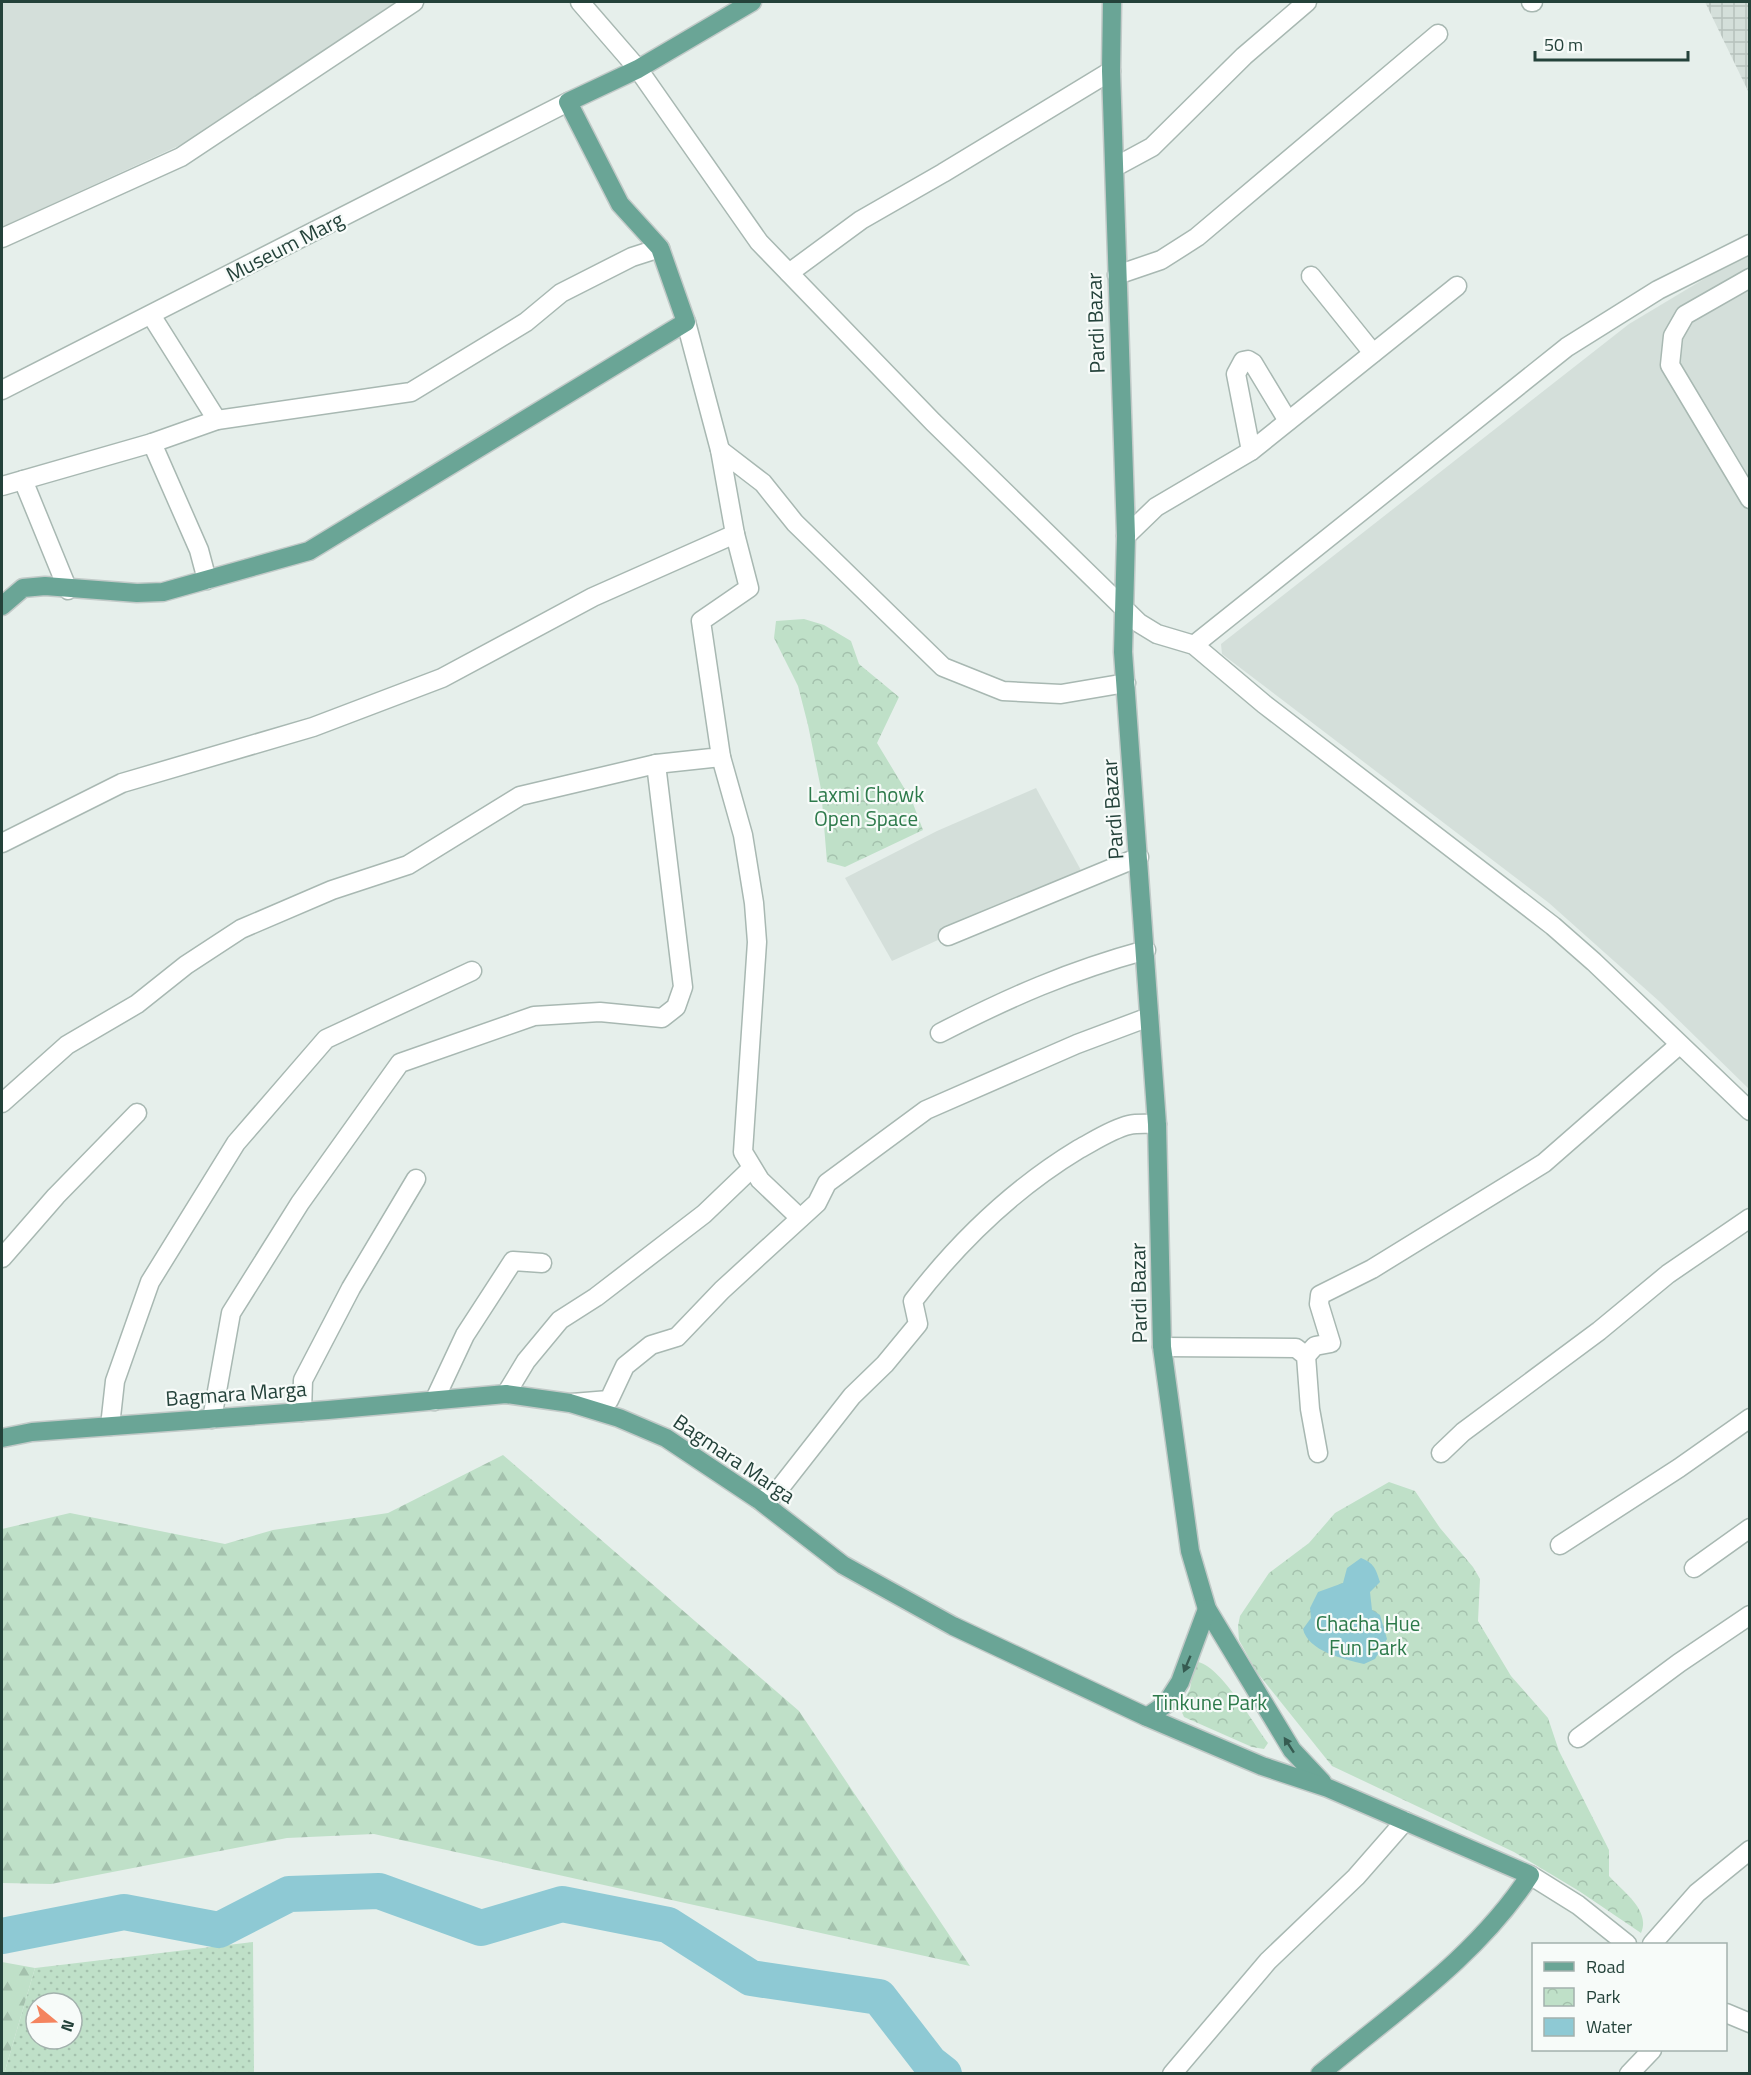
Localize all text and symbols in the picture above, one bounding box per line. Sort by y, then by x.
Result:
scale bar [1535,24,1688,62]
text: 50 m [1544,31,1583,58]
street label: Museum Marg [220,203,349,290]
street label: Pardi Bazar [1077,272,1113,374]
street label: Pardi Bazar [1093,758,1131,861]
park label: Laxmi Chowk Open Space [808,778,924,834]
street label: Pardi Bazar [1121,1242,1155,1344]
street label: Bagmara Marga [164,1372,308,1414]
street label: Bagmara Marga [667,1405,802,1511]
park label: Chacha Hue Fun Park [1316,1607,1420,1663]
one-way arrow [1182,1655,1191,1673]
park label: Tinkune Park [1153,1686,1267,1718]
one-way arrow [1284,1737,1295,1753]
legend [1532,1943,1727,2051]
text: Road [1586,1953,1625,1980]
text: Park [1586,1983,1621,2010]
north arrow [24,1991,84,2051]
text: Water [1586,2013,1632,2040]
text: N [55,2017,81,2035]

